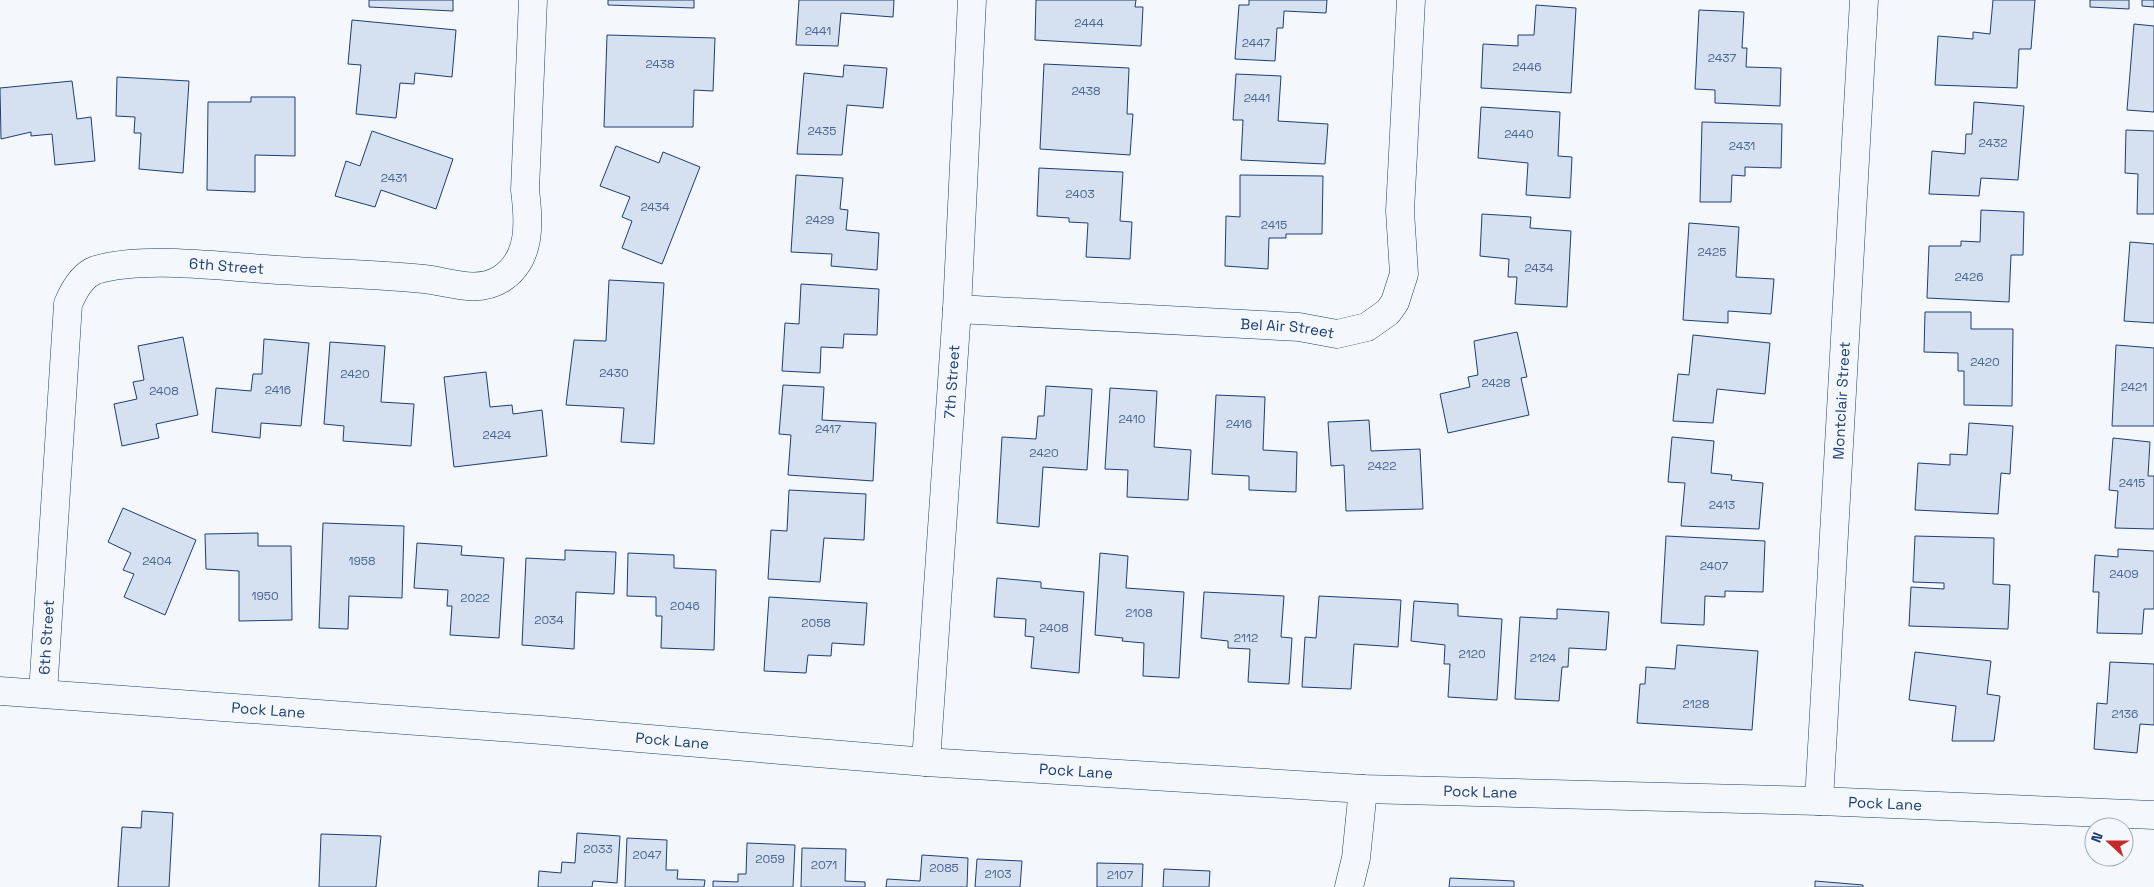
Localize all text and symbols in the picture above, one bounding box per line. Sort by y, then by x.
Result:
house number: 2444 [1074,15,1104,31]
house number: 2441 [805,23,831,39]
house number: 2447 [1242,35,1270,51]
house number: 2437 [1708,50,1736,66]
house number: 2438 [645,56,675,72]
house number: 2446 [1512,59,1542,75]
house number: 2438 [1071,83,1101,99]
house number: 2441 [1244,90,1270,106]
house number: 2435 [808,123,836,139]
house number: 2440 [1504,126,1534,142]
house number: 2432 [1979,135,2007,151]
house number: 2431 [1729,138,1755,154]
house number: 2431 [381,170,407,186]
house number: 2403 [1065,186,1095,202]
house number: 2434 [640,199,670,215]
house number: 2429 [806,212,834,228]
house number: 2415 [1261,217,1287,233]
house number: 2425 [1698,244,1726,260]
street label: 6th Street [189,254,265,278]
house number: 2434 [1524,260,1554,276]
house number: 2426 [1955,269,1983,285]
street label: Bel Air Street [1240,314,1336,342]
street label: Montclair Street [1828,341,1854,460]
street label: 7th Street [939,344,964,420]
house number: 2420 [1970,354,2000,370]
house number: 2430 [599,365,629,381]
house number: 2420 [340,366,370,382]
house number: 2428 [1481,375,1511,391]
house number: 2421 [2121,379,2147,395]
house number: 2416 [265,382,291,398]
house number: 2408 [149,383,179,399]
house number: 2410 [1119,411,1145,427]
house number: 2416 [1226,416,1252,432]
house number: 2417 [815,421,841,437]
house number: 2424 [483,427,512,443]
house number: 2420 [1029,445,1059,461]
house number: 2422 [1368,458,1396,474]
house number: 2415 [2119,475,2145,491]
house number: 2413 [1709,497,1735,513]
house number: 2404 [142,553,172,569]
house number: 1958 [348,553,376,569]
house number: 2407 [1700,558,1729,574]
house number: 2409 [2109,566,2139,582]
house number: 1950 [251,588,279,604]
house number: 2022 [460,590,490,606]
house number: 2046 [670,598,700,614]
street label: 6th Street [34,599,58,675]
house number: 2108 [1125,605,1153,621]
house number: 2034 [534,612,564,628]
house number: 2058 [801,615,831,631]
house number: 2408 [1039,620,1069,636]
house number: 2112 [1234,630,1258,646]
house number: 2120 [1458,646,1486,662]
house number: 2124 [1530,650,1557,666]
house number: 2128 [1683,696,1709,712]
street label: Pock Lane [231,698,306,722]
house number: 2136 [2112,706,2138,722]
street label: Pock Lane [635,728,710,753]
street label: Pock Lane [1039,759,1114,783]
street label: Pock Lane [1443,781,1518,802]
street label: Pock Lane [1848,792,1923,814]
north arrow [2084,817,2134,867]
text: N [2087,830,2107,845]
house number: 2033 [583,841,613,857]
house number: 2047 [633,847,662,863]
house number: 2059 [755,851,785,867]
house number: 2071 [811,857,837,873]
house number: 2085 [929,860,959,876]
house number: 2103 [984,866,1012,882]
house number: 2107 [1107,867,1133,883]

